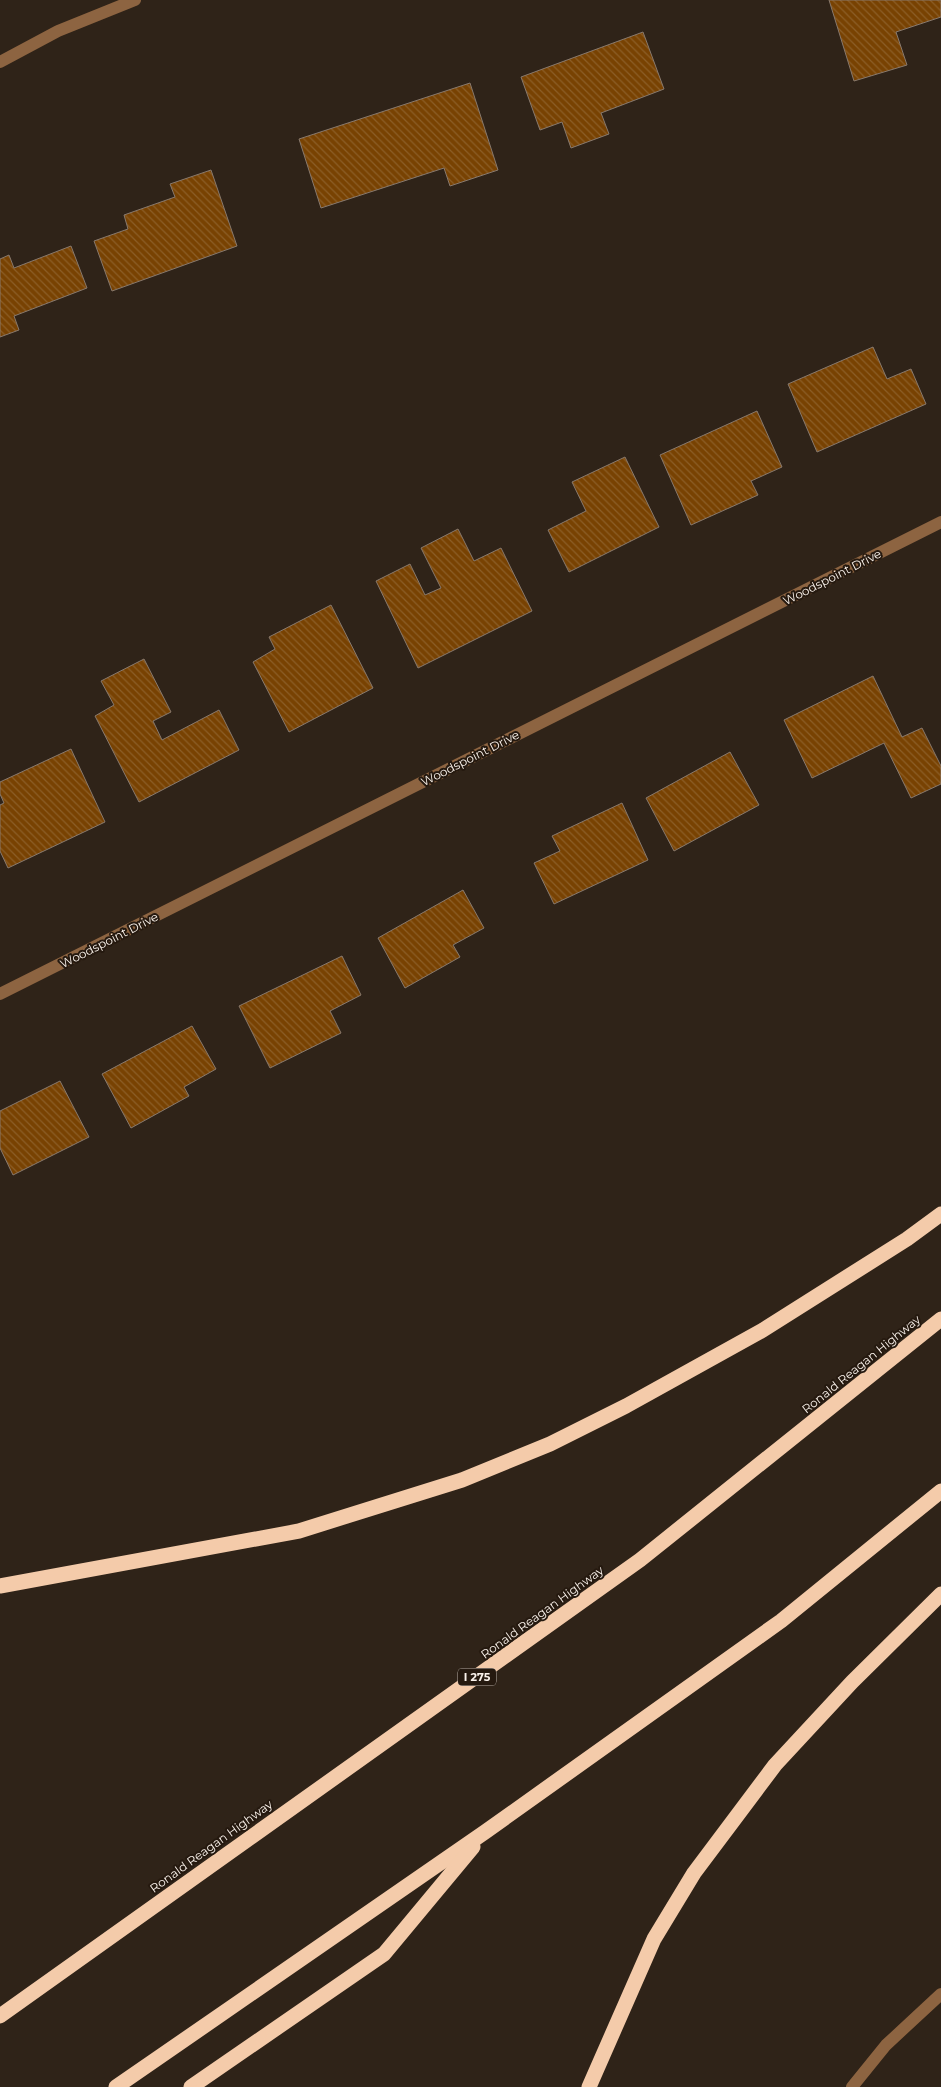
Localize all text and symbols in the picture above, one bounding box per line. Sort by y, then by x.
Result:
street label: Woodspoint Drive [780,546,884,608]
street label: Woodspoint Drive [418,727,522,789]
street label: Woodspoint Drive [57,909,161,971]
street label: Ronald Reagan Highway [799,1311,924,1416]
street label: Ronald Reagan Highway [478,1562,607,1662]
road number: I 275 [458,1668,496,1685]
street label: Ronald Reagan Highway [147,1796,276,1896]

